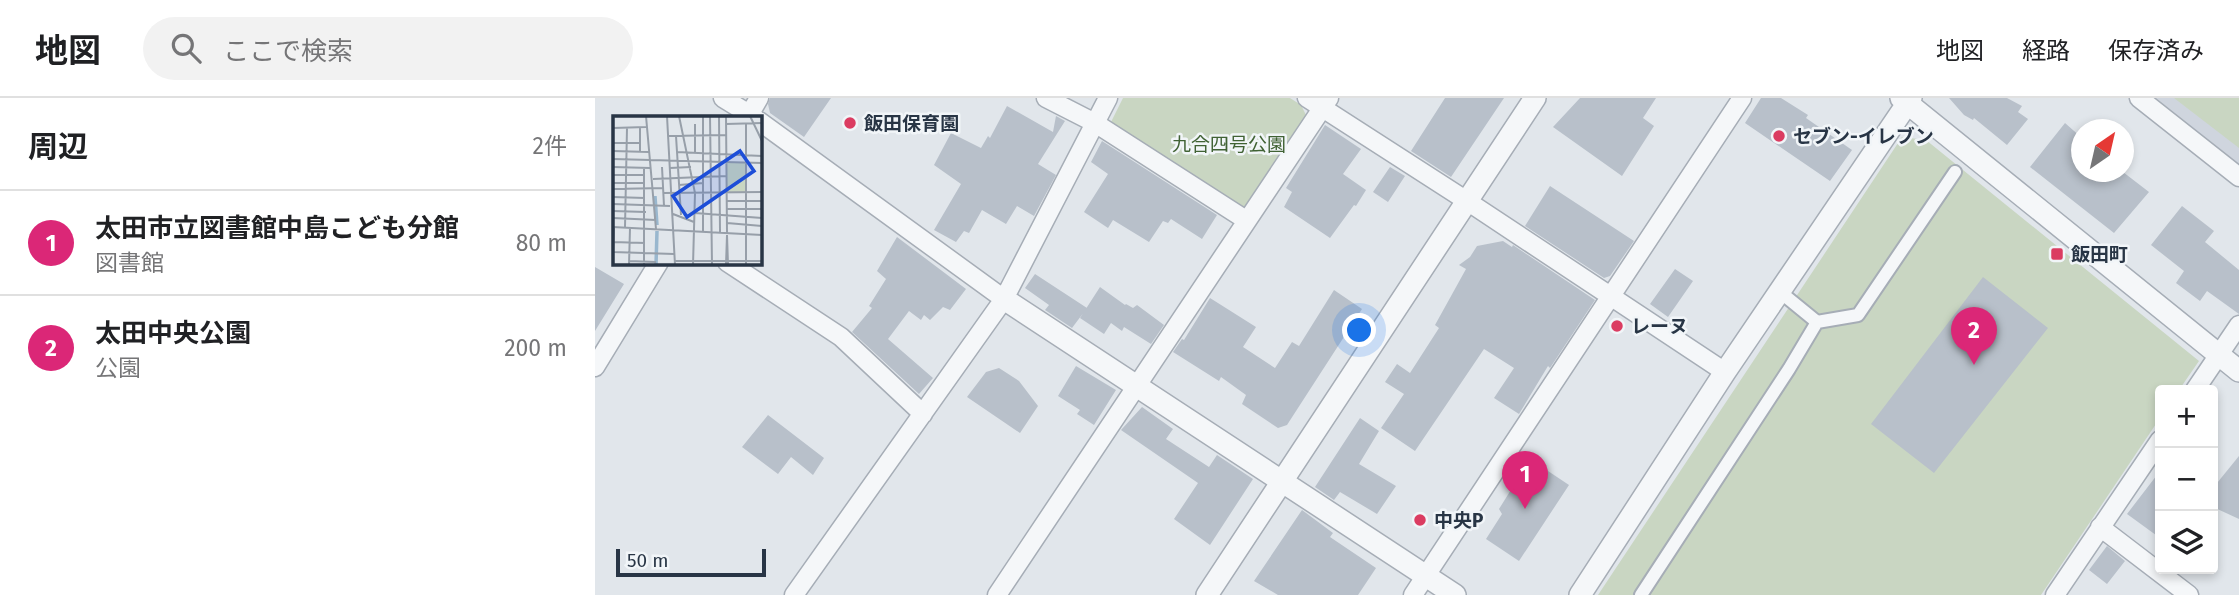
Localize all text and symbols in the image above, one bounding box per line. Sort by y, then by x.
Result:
search box [143,17,633,80]
icon: search [167,29,205,67]
text: 地図 [35,31,101,71]
text: ここで検索 [223,36,353,67]
text: 地図 [1936,37,1984,65]
text: 経路 [2022,37,2070,65]
text: 保存済み [2108,37,2204,65]
place label: 飯田保育園 [864,112,959,135]
marker: 飯田保育園 [842,115,858,131]
inset map [613,116,761,264]
north arrow [2071,119,2134,182]
place label: セブン-イレブン [1793,125,1934,148]
marker: セブン-イレブン [1771,128,1787,144]
text: 周辺 [28,129,88,165]
text: 2件 [533,132,567,160]
park label: 九合四号公園 [1172,133,1286,156]
text: 太田市立図書館中島こども分館 [95,213,459,244]
text: 1 [46,229,56,257]
text: 80 m [516,229,567,257]
place label: 飯田町 [2071,243,2128,266]
marker: 飯田町 [2049,246,2065,262]
text: 図書館 [95,249,164,277]
pin: 2 [1951,307,1997,365]
your location [1342,313,1376,347]
place label: レーヌ [1631,315,1688,338]
text: 太田中央公園 [95,318,251,349]
marker: レーヌ [1609,318,1625,334]
text: 2 [45,334,57,362]
text: 200 m [504,334,567,362]
text: 公園 [95,354,141,382]
map controls [2155,385,2218,574]
button: + [2155,385,2218,448]
button: − [2155,448,2218,511]
pin: 1 [1502,451,1548,509]
place label: 中央P [1434,509,1483,532]
button: layers [2155,511,2218,574]
marker: 中央P [1412,512,1428,528]
scale bar [616,546,767,578]
text: 50 m [627,549,668,572]

